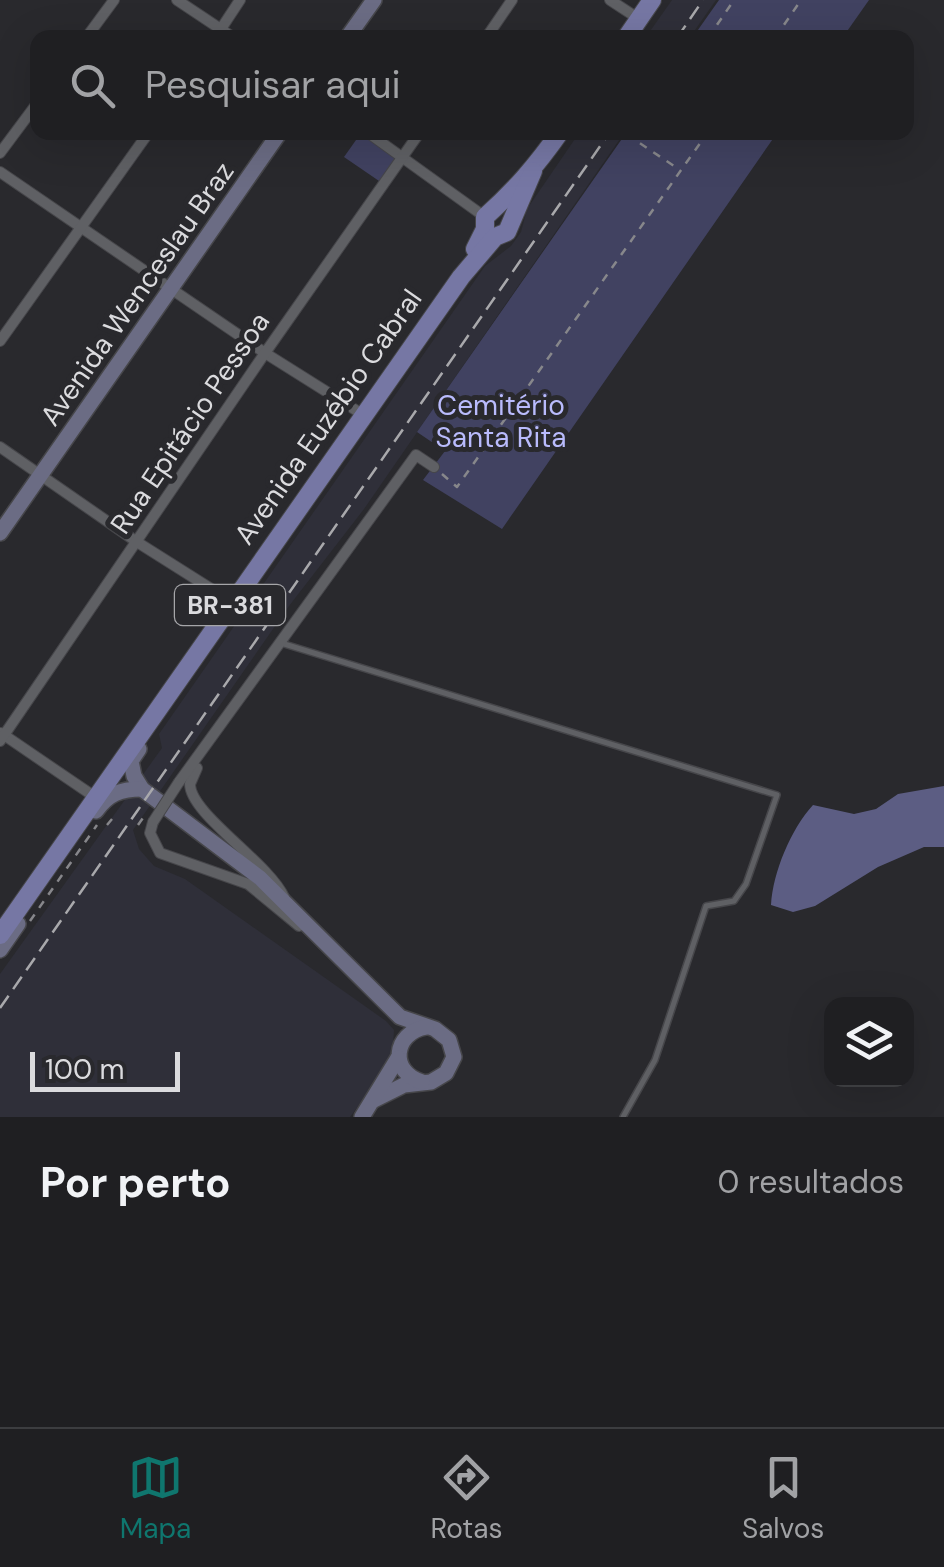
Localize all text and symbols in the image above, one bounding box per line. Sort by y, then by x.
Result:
search box [30,30,914,140]
icon: search [65,58,120,113]
text: Pesquisar aqui [145,60,401,110]
street label: Avenida Wenceslau Braz [32,155,242,433]
street label: Avenida Euzébio Cabral [226,282,430,552]
street label: Rua Epitácio Pessoa [102,305,278,541]
park label: Cemitério Santa Rita [436,387,566,456]
road number: BR-381 [175,585,285,625]
map controls [824,997,914,1087]
button: layers [824,997,914,1087]
scale bar [30,1047,180,1092]
text: 100 m [45,1051,124,1088]
text: Por perto [40,1155,231,1210]
text: 0 resultados [718,1161,904,1203]
tab: Mapa [120,1450,191,1547]
tab: Rotas [430,1450,503,1547]
tab: Salvos [742,1450,824,1547]

